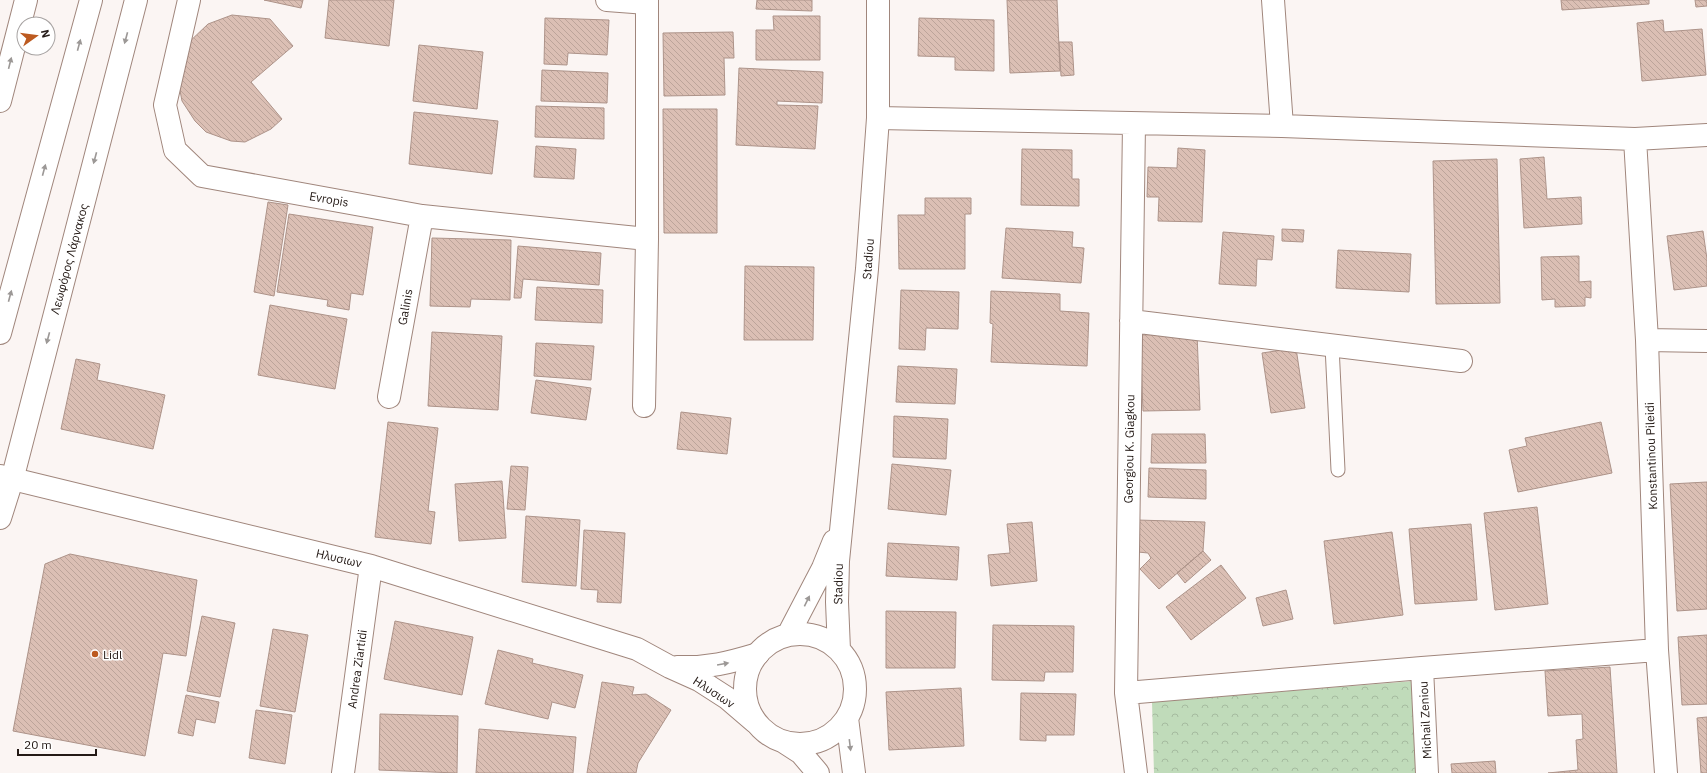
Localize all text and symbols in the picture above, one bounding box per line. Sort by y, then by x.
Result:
north arrow [16,16,56,56]
text: N [38,28,53,39]
one-way arrow [123,32,129,44]
one-way arrow [76,39,82,51]
one-way arrow [7,57,13,69]
one-way arrow [92,153,98,165]
one-way arrow [42,164,48,177]
street label: Evropis [308,188,350,210]
street label: Λεωφόρος Λάρνακος [47,202,91,316]
street label: Stadiou [859,238,877,280]
street label: Galinis [394,287,416,326]
one-way arrow [7,290,13,302]
one-way arrow [45,333,51,345]
street label: Georgiou K. Giagkou [1121,394,1137,504]
street label: Konstantinou Pileidi [1642,402,1660,510]
street label: Ηλυσιων [315,545,363,571]
street label: Stadiou [830,563,846,605]
one-way arrow [804,595,810,607]
street label: Andrea Ziartidi [344,629,370,709]
place label: Lidl [103,647,122,662]
marker: Lidl [90,649,100,659]
one-way arrow [717,661,729,667]
street label: Ηλυσιων [690,673,738,711]
street label: Michail Zeniou [1415,681,1435,759]
scale bar [18,731,96,757]
text: 20 m [24,737,52,752]
one-way arrow [847,739,854,751]

